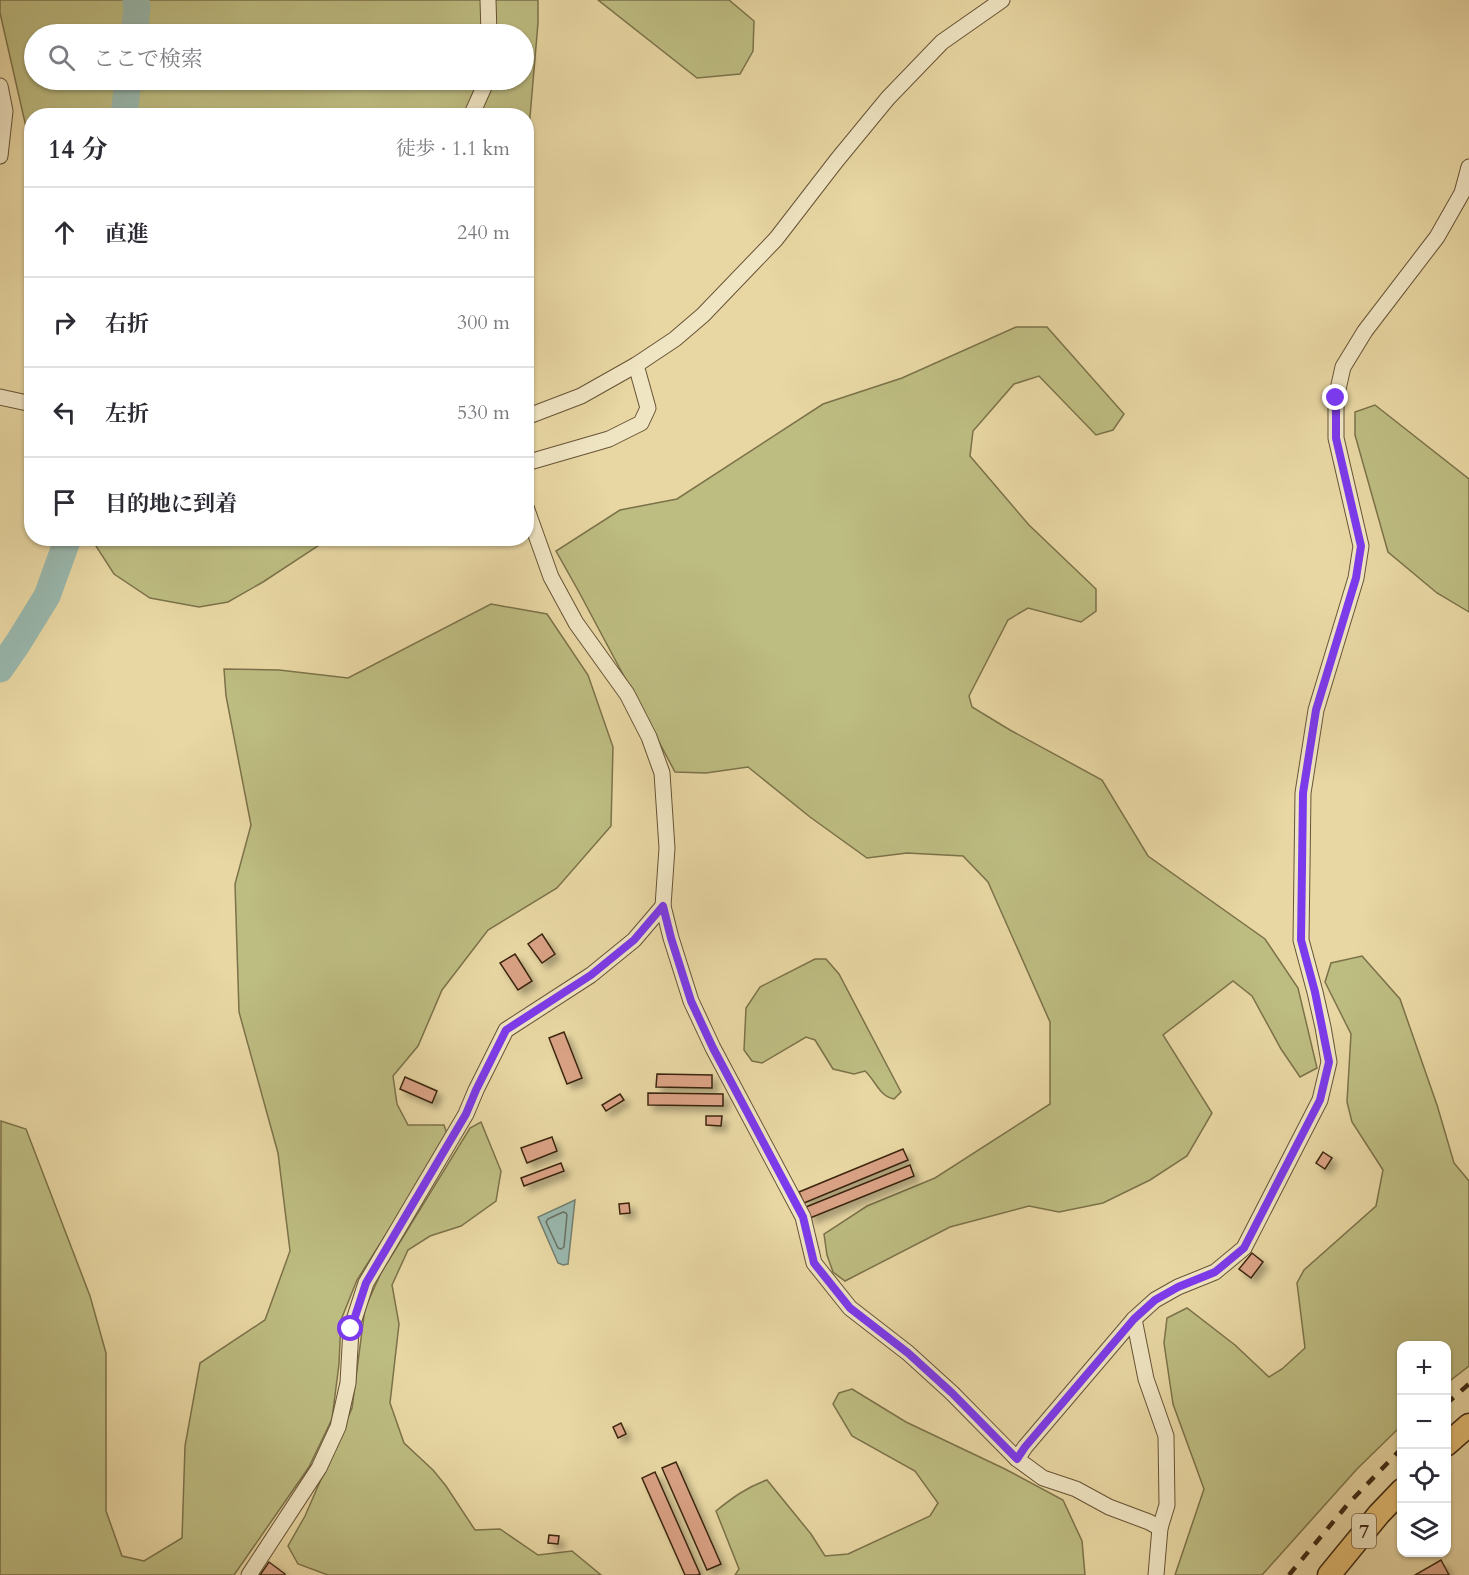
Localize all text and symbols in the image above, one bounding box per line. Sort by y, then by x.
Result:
search box [24,24,534,90]
icon: search [45,41,78,74]
text: ここで検索 [93,44,203,74]
text: 14 分 [48,132,108,167]
text: 徒歩 · 1.1 km [396,135,510,162]
icon: ahead [48,216,81,249]
text: 直進 [105,219,149,249]
text: 240 m [457,219,510,246]
icon: right [48,306,81,339]
text: 右折 [105,309,149,339]
text: 300 m [457,309,510,336]
route end [1322,384,1348,410]
icon: left [48,396,81,429]
text: 左折 [105,399,149,429]
text: 530 m [457,399,510,426]
icon: arrive [48,486,81,519]
text: 目的地に到着 [105,489,237,519]
route start [337,1315,363,1341]
map controls [1397,1341,1451,1557]
button: + [1397,1341,1451,1395]
button: − [1397,1395,1451,1449]
button: locate [1397,1449,1451,1503]
button: layers [1397,1503,1451,1557]
road number: 7 [1352,1514,1376,1548]

